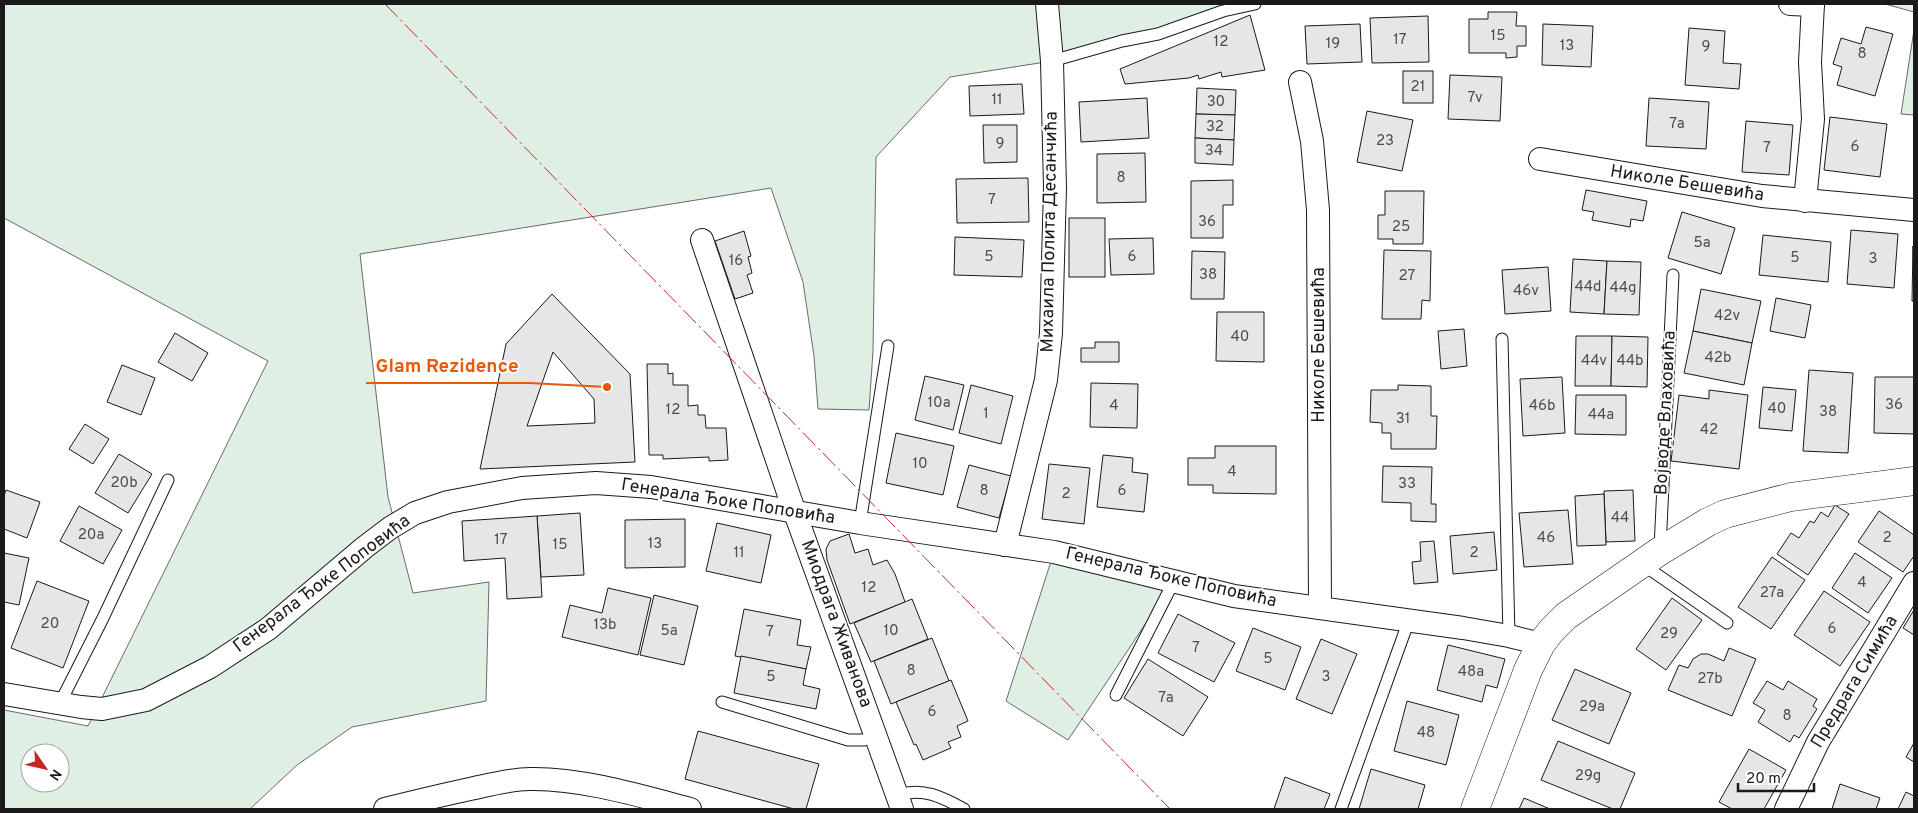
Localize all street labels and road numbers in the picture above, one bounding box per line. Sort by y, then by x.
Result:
street label: Михаила Полита Десанчића [1036,111,1064,353]
street label: Николе Бешевића [1609,160,1765,208]
street label: Николе Бешевића [1308,267,1331,423]
street label: Војводе Влаховића [1650,330,1682,496]
street label: Генерала Ђоке Поповића [619,474,837,530]
street label: Генерала Ђоке Поповића [229,510,415,658]
street label: Миодрага Живанова [795,537,877,711]
street label: Генерала Ђоке Поповића [1063,542,1279,614]
street label: Предрага Симића [1806,611,1904,753]

